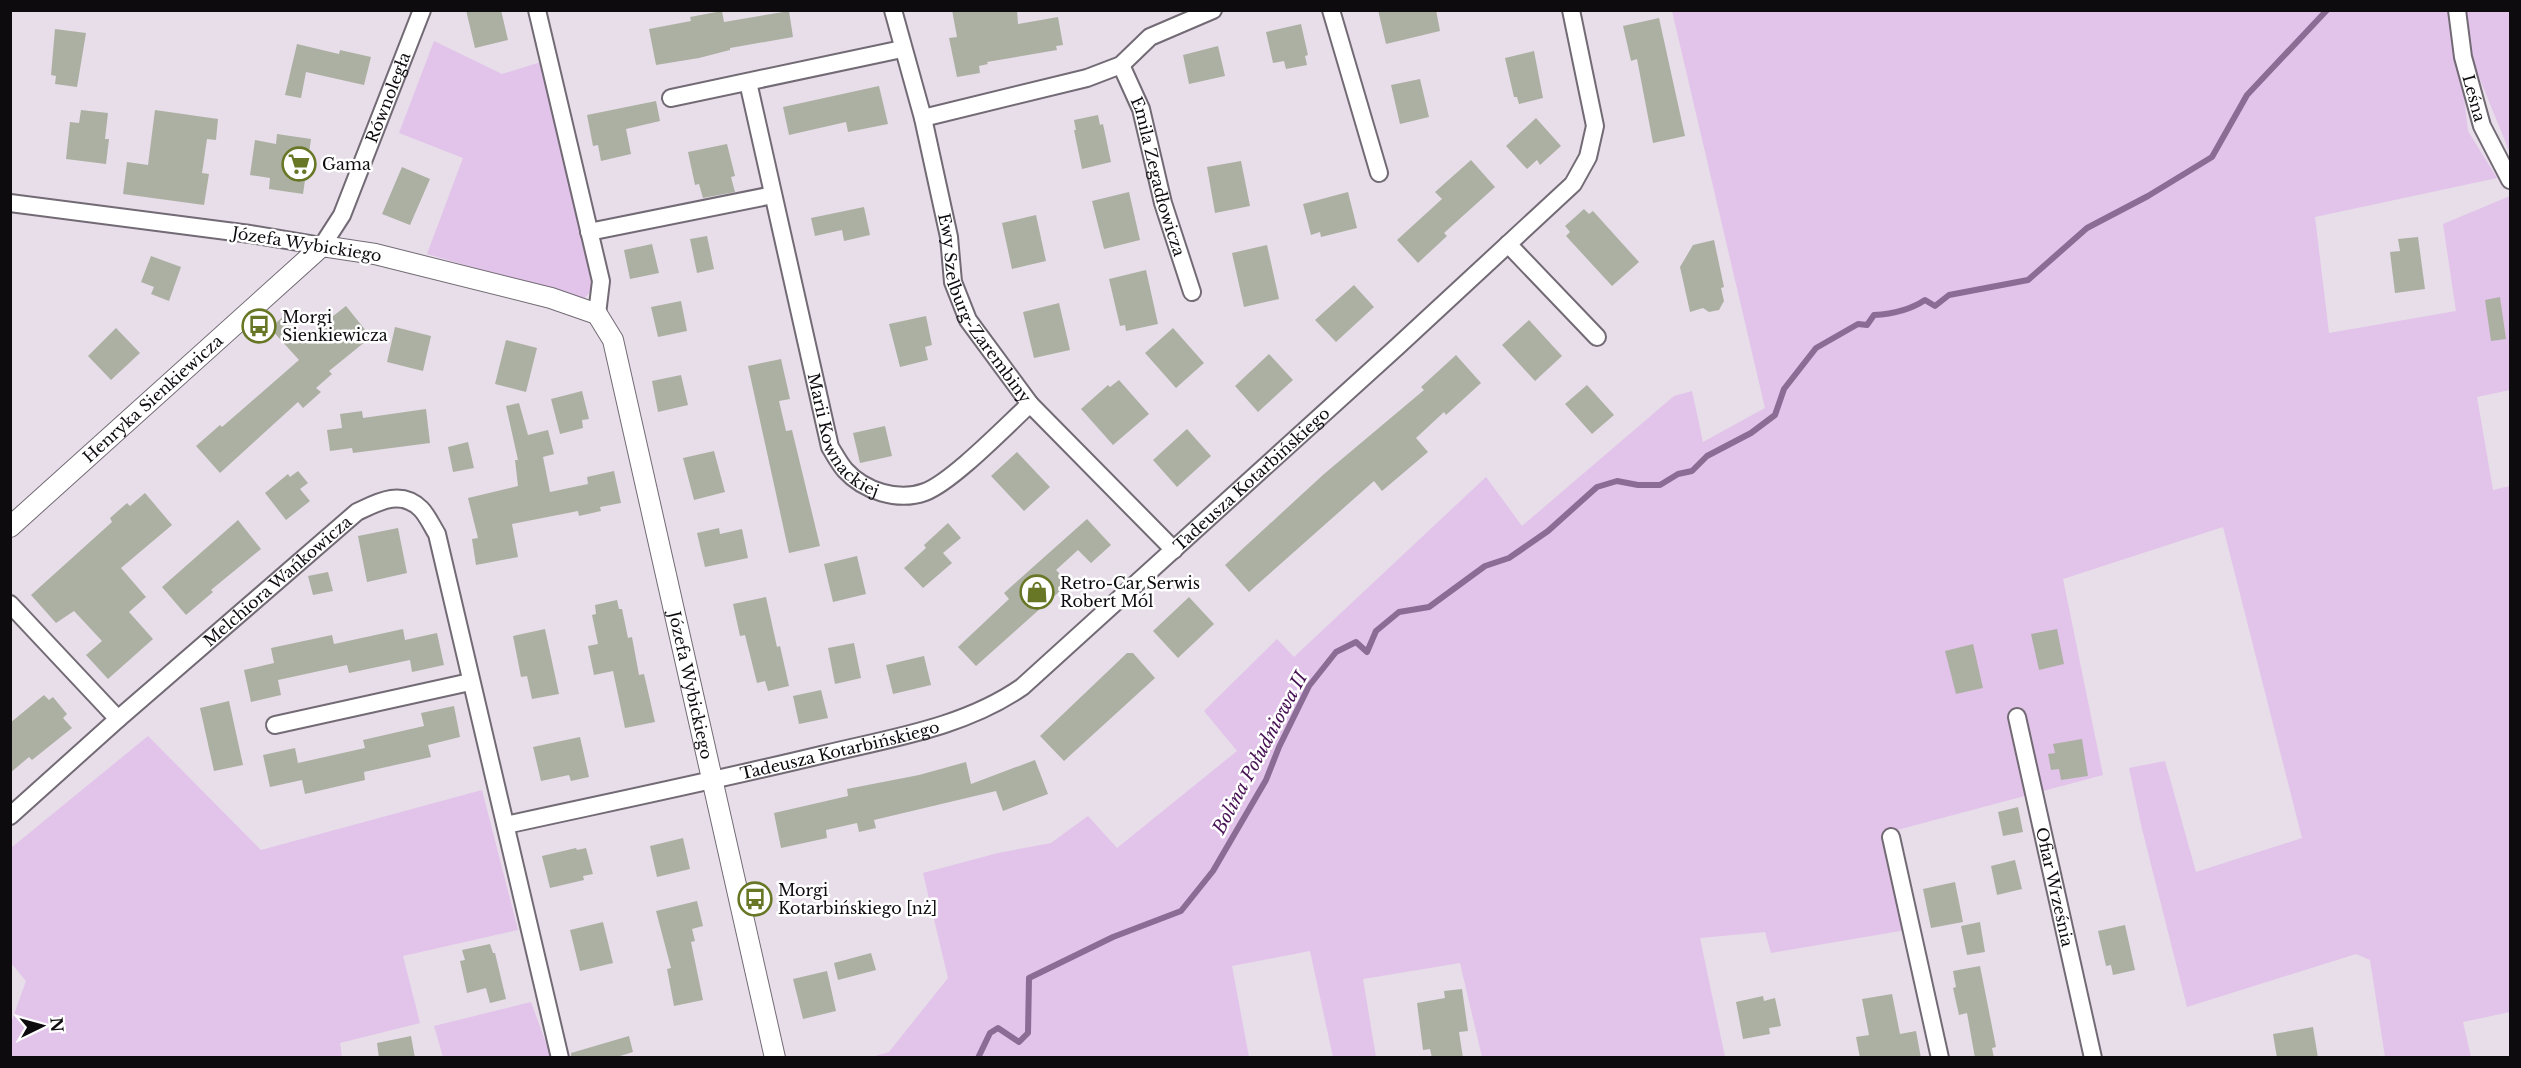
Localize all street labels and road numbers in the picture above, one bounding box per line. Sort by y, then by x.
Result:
street label: Równoległa [361,49,415,146]
street label: Leśna [2458,72,2490,124]
street label: Emila Zegadłowicza [1127,93,1190,259]
street label: Ewy Szelburg-Zarembiny [934,211,1036,407]
street label: Józefa Wybickiego [229,222,383,266]
street label: Henryka Sienkiewicza [79,330,227,467]
street label: Marii Kownackiej [804,371,882,501]
street label: Tadeusza Kotarbińskiego [1169,403,1334,555]
street label: Melchiora Wańkowicza [199,511,356,651]
street label: Józefa Wybickiego [664,607,717,761]
street label: Tadeusza Kotarbińskiego [738,716,942,784]
street label: Ofiar Września [2032,825,2078,949]

